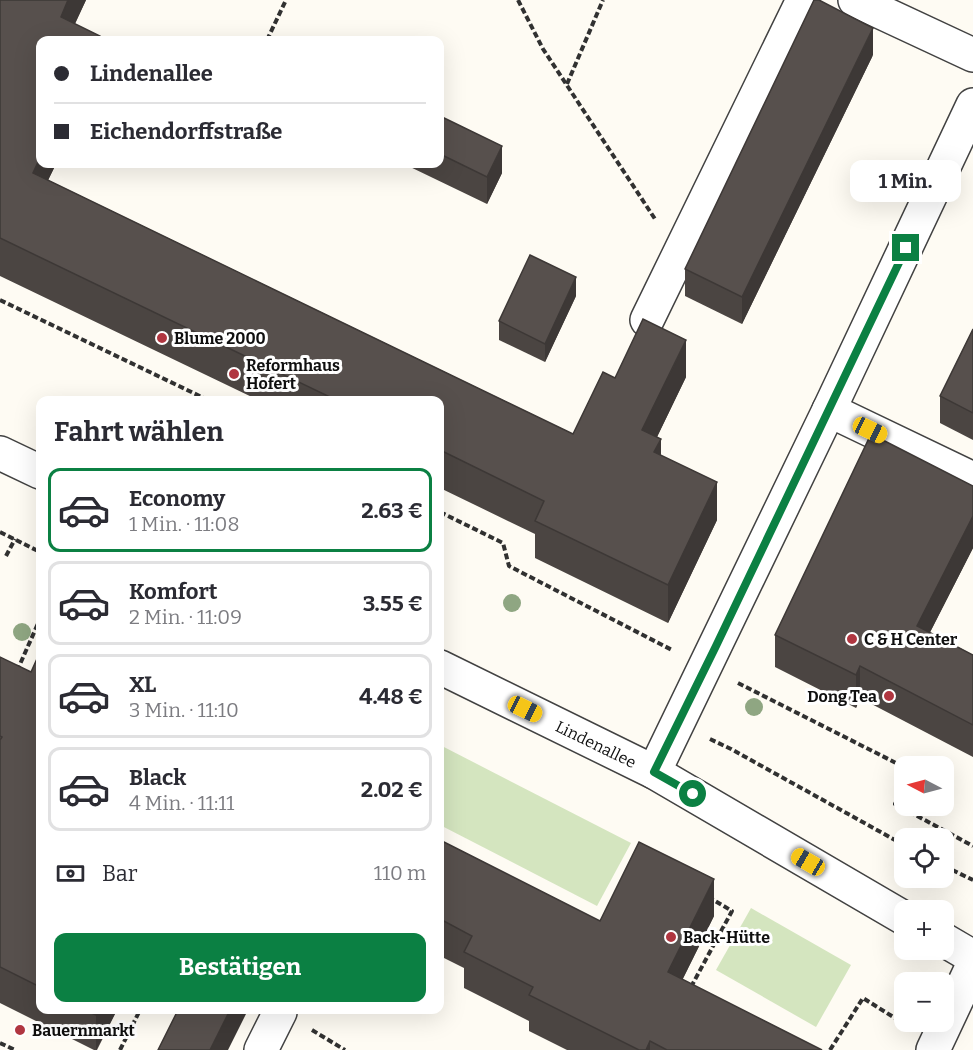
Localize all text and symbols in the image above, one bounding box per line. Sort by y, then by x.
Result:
text: Lindenallee [90,60,213,87]
text: Eichendorffstraße [90,118,282,145]
callout: 1 Min. [850,161,962,203]
text: 1 Min. [879,169,932,193]
route end [892,234,919,261]
place label: Blume 2000 [174,329,266,348]
marker: Blume 2000 [155,331,169,345]
place label: Reformhaus Hofert [246,356,340,393]
marker: Reformhaus Hofert [227,367,241,381]
car [850,414,890,446]
text: Fahrt wählen [54,416,224,448]
icon: car [57,483,111,537]
text: Economy [129,485,225,512]
text: 2.63 € [361,497,423,524]
text: 1 Min. · 11:08 [129,512,239,536]
icon: car [57,576,111,630]
text: Komfort [129,578,218,605]
text: 3.55 € [363,590,423,617]
text: 2 Min. · 11:09 [129,605,242,629]
place label: C & H Center [864,630,958,649]
marker: C & H Center [845,632,859,646]
icon: car [57,669,111,723]
text: XL [129,671,156,698]
text: 4.48 € [359,683,423,710]
place label: Dong Tea [807,687,877,706]
marker: Dong Tea [882,689,896,703]
car [505,693,545,725]
text: 3 Min. · 11:10 [129,698,239,722]
street label: Lindenallee [552,717,639,772]
north arrow [894,756,954,816]
map controls [894,756,954,1032]
icon: car [57,762,111,816]
text: Black [129,764,186,791]
text: 2.02 € [361,776,423,803]
route start [679,780,706,807]
text: 4 Min. · 11:11 [129,791,234,815]
button: locate [894,828,954,888]
car [788,845,828,879]
icon: cash [54,857,87,890]
text: Bar [102,860,137,887]
text: 110 m [374,861,426,885]
button: + [894,900,954,960]
place label: Back-Hütte [683,928,770,947]
marker: Back-Hütte [664,930,678,944]
button: Bestätigen [54,933,426,1002]
button: − [894,972,954,1032]
place label: Bauernmarkt [32,1021,136,1040]
marker: Bauernmarkt [13,1023,27,1037]

